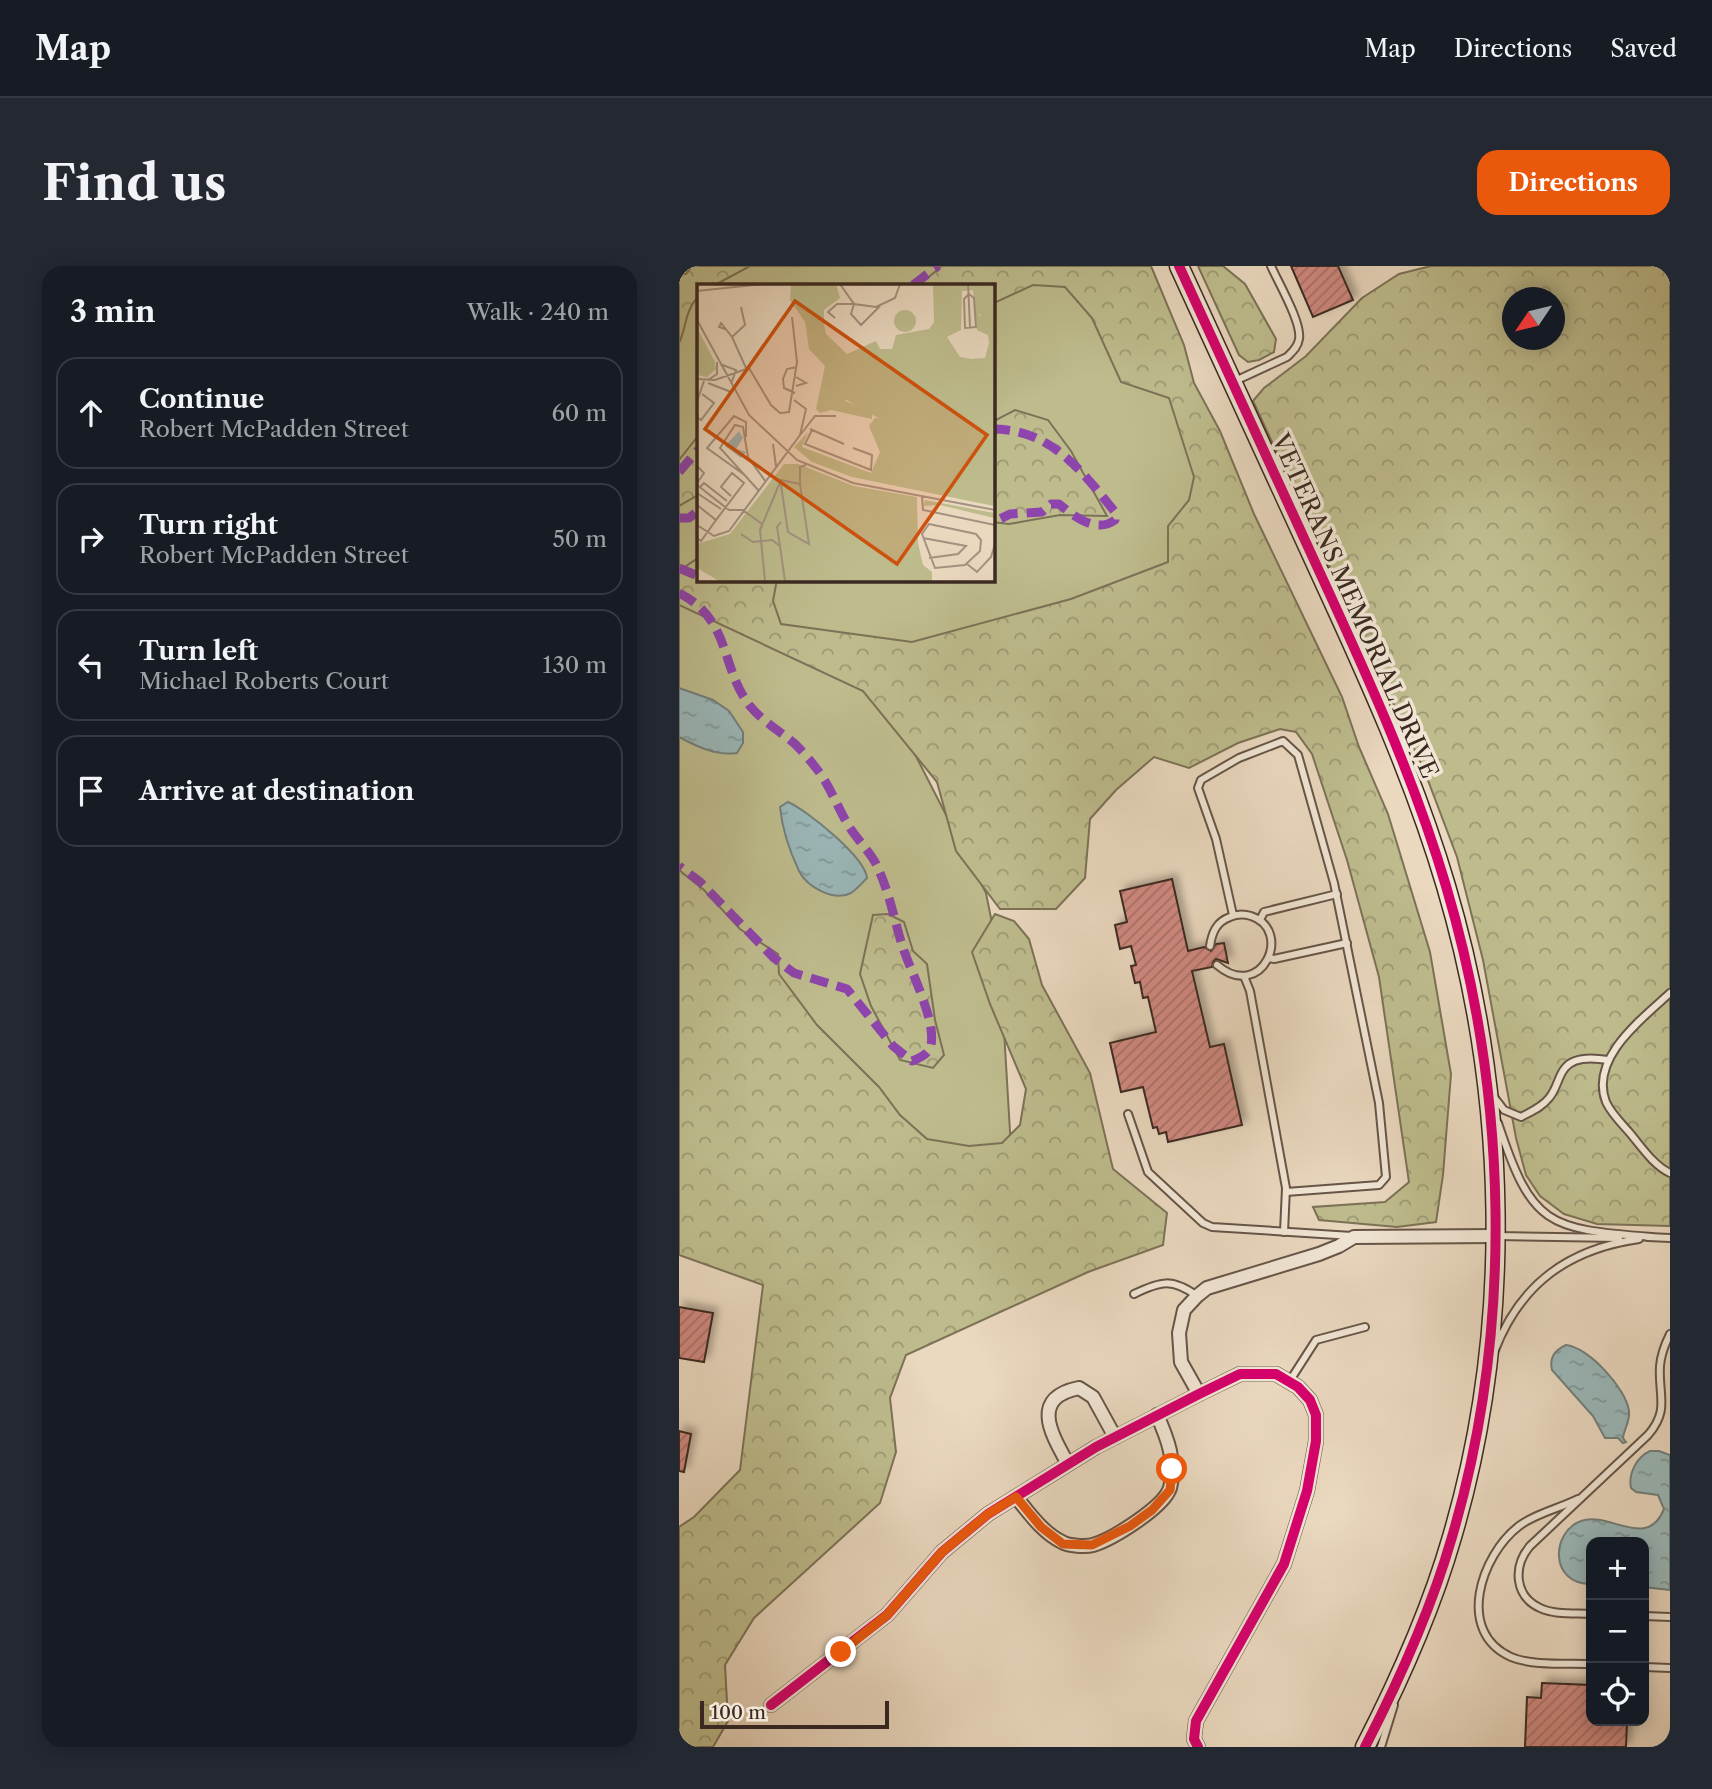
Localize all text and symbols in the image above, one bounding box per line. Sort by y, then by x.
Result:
text: Map [35,28,111,69]
text: Map [1364,34,1416,63]
text: Directions [1454,34,1572,63]
text: Saved [1610,34,1677,63]
button: Directions [1477,150,1670,215]
text: Find us [42,152,226,213]
inset map [697,284,994,581]
north arrow [1502,287,1565,350]
text: 3 min [70,293,156,330]
text: Walk · 240 m [467,298,609,326]
text: Continue [139,383,264,415]
icon: ahead [72,394,110,432]
text: 60 m [551,399,607,427]
text: Robert McPadden Street [139,415,409,443]
street label: VETERANS MEMORIAL DRIVE [1266,428,1445,783]
text: Turn right [139,509,278,541]
icon: right [72,520,110,558]
text: 50 m [552,525,607,553]
text: Robert McPadden Street [139,541,409,569]
text: Turn left [139,635,258,667]
icon: left [72,646,110,684]
text: 130 m [543,651,607,679]
text: Michael Roberts Court [139,667,389,695]
icon: arrive [72,772,110,810]
text: Arrive at destination [139,775,414,807]
route start [1156,1453,1187,1484]
map controls [1586,1537,1649,1726]
button: + [1586,1537,1649,1600]
button: − [1586,1600,1649,1663]
route end [825,1636,856,1667]
button: locate [1586,1663,1649,1726]
scale bar [700,1698,889,1730]
text: 100 m [711,1701,766,1724]

